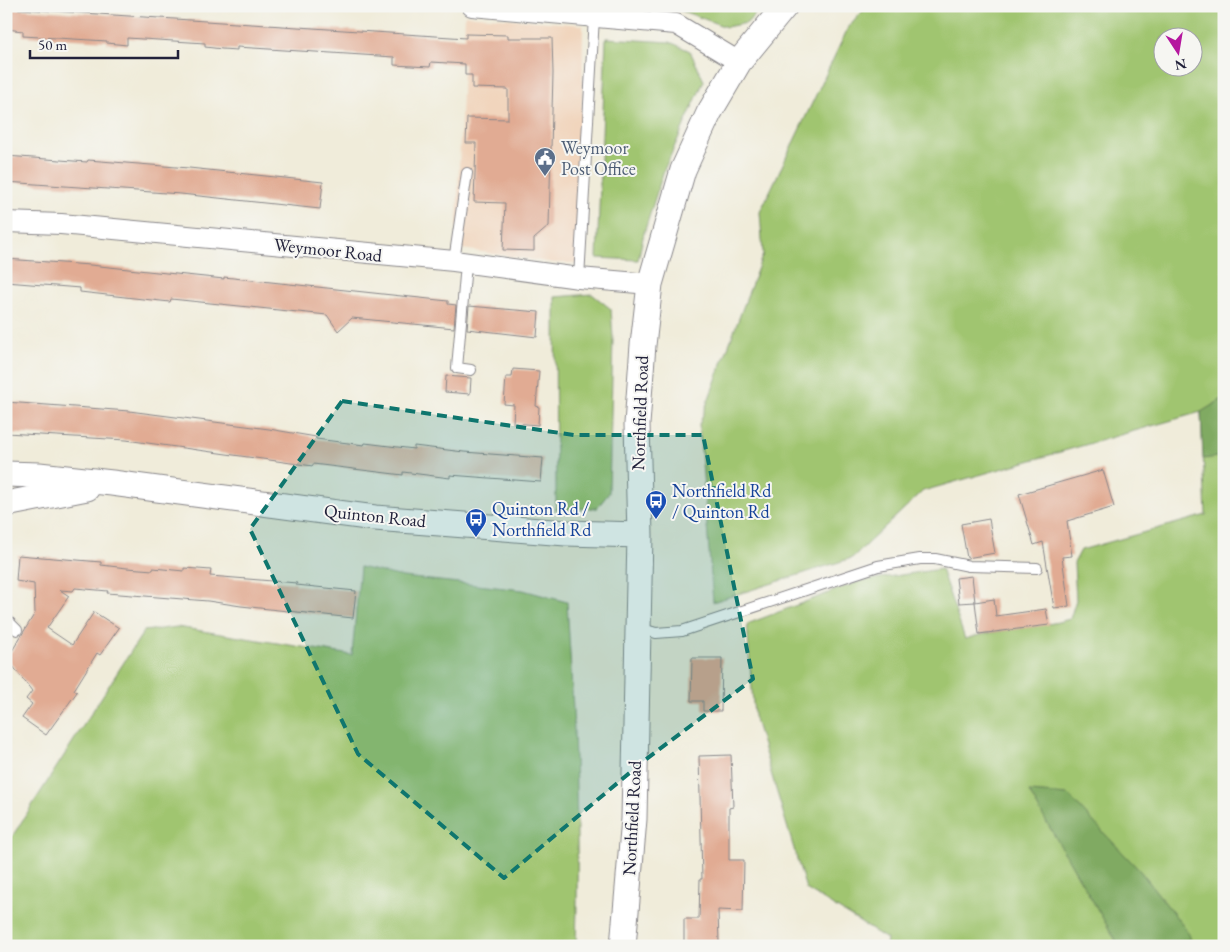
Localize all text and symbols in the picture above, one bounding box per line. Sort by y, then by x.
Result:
scale bar [30,28,178,60]
north arrow [1152,28,1202,78]
text: 50 m [38,35,67,54]
text: N [1173,55,1188,75]
place label: Weymoor Post Office [561,136,636,180]
public building icon: Weymoor Post Office [533,146,557,177]
street label: Weymoor Road [273,232,384,267]
street label: Northfield Road [626,354,653,471]
place label: Northfield Rd / Quinton Rd [672,479,772,523]
bus stop icon: Northfield Rd / Quinton Rd [644,489,668,520]
place label: Quinton Rd / Northfield Rd [492,497,592,541]
street label: Quinton Road [323,499,428,532]
bus stop icon: Quinton Rd / Northfield Rd [464,507,488,538]
street label: Northfield Road [617,759,646,876]

